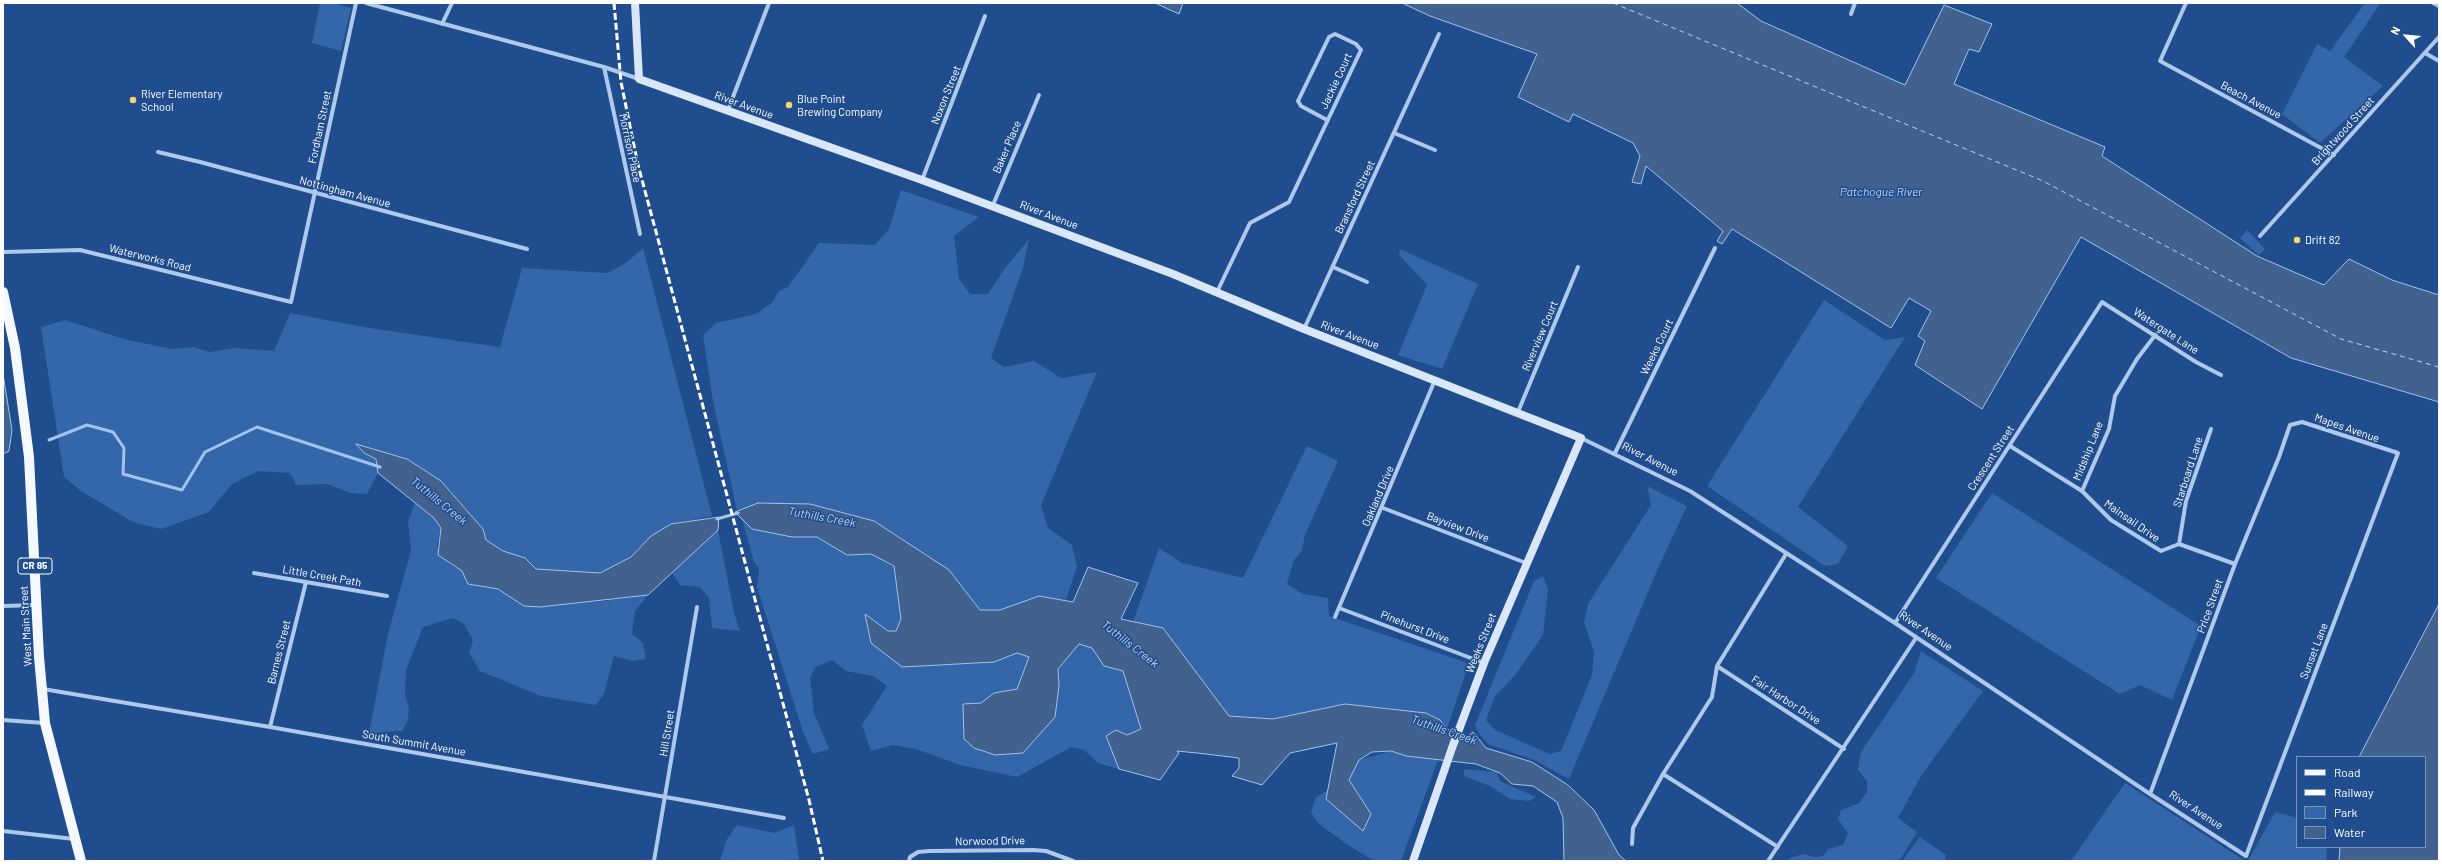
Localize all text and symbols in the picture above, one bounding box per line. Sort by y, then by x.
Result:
north arrow [2386,16,2426,56]
text: N [2387,24,2402,37]
street label: Jackie Court [1317,51,1355,111]
street label: Noxon Street [928,64,964,126]
street label: Beach Avenue [2218,78,2284,122]
place label: River Elementary School [141,87,223,113]
street label: River Avenue [713,88,775,122]
street label: Fordham Street [306,89,334,165]
place label: Blue Point Brewing Company [797,92,883,118]
street label: Brightwood Street [2309,94,2377,168]
marker: River Elementary School [128,95,138,105]
marker: Blue Point Brewing Company [784,100,794,110]
street label: Morrison Place [616,112,644,184]
street label: Baker Place [990,119,1024,175]
street label: Bransford Street [1332,158,1378,236]
street label: Nottingham Avenue [298,173,392,211]
water label: Patchogue River [1840,185,1922,199]
street label: River Avenue [1018,198,1080,232]
place label: Drift 82 [2305,233,2340,247]
marker: Drift 82 [2292,235,2302,245]
street label: Waterworks Road [108,241,192,275]
street label: Riverview Court [1519,299,1561,373]
street label: Watergate Lane [2131,305,2201,357]
street label: Weeks Court [1638,317,1676,377]
street label: River Avenue [1319,318,1381,352]
street label: Mapes Avenue [2313,411,2381,445]
street label: Midship Lane [2070,420,2106,482]
street label: Crescent Street [1965,423,2017,493]
street label: Starboard Lane [2170,435,2206,509]
street label: River Avenue [1620,439,1680,479]
street label: Oakland Drive [1359,464,1397,528]
water label: Tuthills Creek [408,474,470,528]
street label: Mainsail Drive [2102,497,2162,545]
water label: Tuthills Creek [787,504,857,530]
street label: Bayview Drive [1425,509,1491,545]
road number: CR 85 [18,558,52,574]
street label: Little Creek Path [282,563,362,589]
street label: Price Street [2194,577,2226,635]
street label: West Main Street [17,585,35,667]
street label: Pinehurst Drive [1379,608,1451,646]
street label: River Avenue [1897,608,1955,654]
street label: Weeks Street [1463,611,1499,675]
water label: Tuthills Creek [1099,617,1161,671]
street label: Barnes Street [265,619,293,685]
street label: Sunset Lane [2297,621,2331,681]
street label: Fair Harbor Drive [1749,673,1823,727]
street label: Hill Street [657,709,677,757]
water label: Tuthills Creek [1409,712,1479,748]
street label: South Summit Avenue [361,727,467,759]
legend [2296,756,2426,848]
text: Road [2334,765,2361,779]
text: Railway [2334,785,2373,799]
street label: River Avenue [2167,788,2225,832]
text: Park [2334,805,2358,819]
text: Water [2334,825,2365,839]
street label: Norwood Drive [955,834,1025,848]

